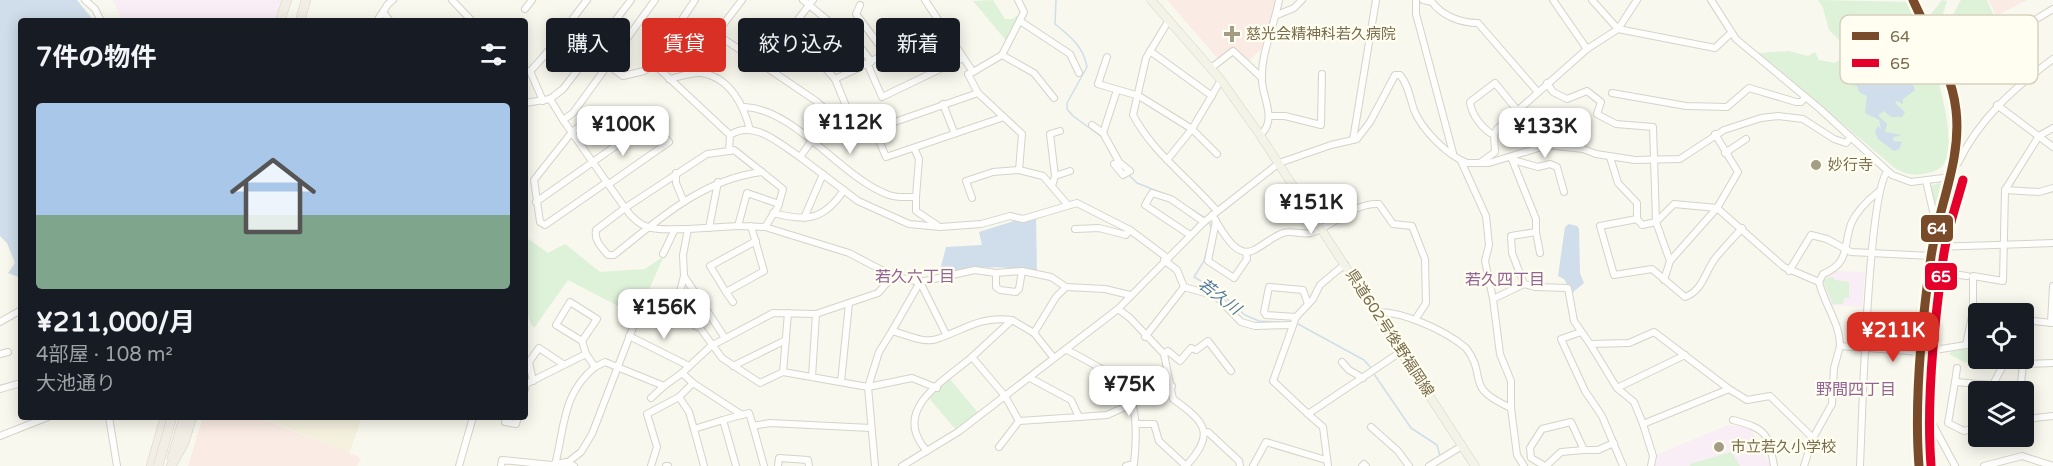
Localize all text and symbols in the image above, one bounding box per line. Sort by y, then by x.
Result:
legend [1840,15,2038,84]
chip: 購入 [546,18,630,72]
chip: 賃貸 [642,18,726,72]
chip: 絞り込み [738,18,864,72]
chip: 新着 [876,18,960,72]
marker: 慈光会精神科若久病院 [1223,25,1241,43]
place label: 慈光会精神科若久病院 [1246,25,1396,43]
text: 64 [1890,27,1910,47]
icon: filters [477,38,510,71]
text: 7件の物件 [36,42,156,73]
text: 65 [1890,54,1910,74]
pin: ¥112K [808,104,892,155]
pin: ¥100K [581,106,665,157]
pin: ¥133K [1503,108,1587,159]
text: ¥112K [818,111,882,135]
text: ¥100K [591,113,655,137]
text: ¥133K [1513,115,1577,139]
icon: home [219,142,327,250]
place label: 妙行寺 [1828,156,1873,174]
marker: 妙行寺 [1809,158,1823,172]
pin: ¥151K [1269,184,1353,235]
text: ¥151K [1279,191,1343,215]
line badge: 64 [1920,214,1954,243]
text: 64 [1927,219,1947,239]
line badge: 65 [1924,262,1958,291]
street label: 県道602号後野福岡線 [1342,266,1438,400]
district label: 若久六丁目 [875,267,955,287]
text: 65 [1931,267,1951,287]
district label: 若久四丁目 [1465,270,1545,290]
water label: 若久川 [1194,274,1246,320]
pin: ¥156K [622,289,706,340]
text: ¥156K [632,296,696,320]
map controls [1968,303,2034,447]
button: locate [1968,303,2034,369]
text: ¥211,000/月 [36,307,195,338]
pin: ¥211K [1851,312,1935,363]
text: ¥211K [1861,319,1925,343]
text: 4部屋 · 108 m² [36,343,173,367]
pin: ¥75K [1093,366,1165,417]
text: 大池通り [36,372,116,396]
text: ¥75K [1103,373,1155,397]
district label: 野間四丁目 [1816,380,1896,400]
button: layers [1968,381,2034,447]
place label: 市立若久小学校 [1731,438,1836,456]
marker: 市立若久小学校 [1712,440,1726,454]

